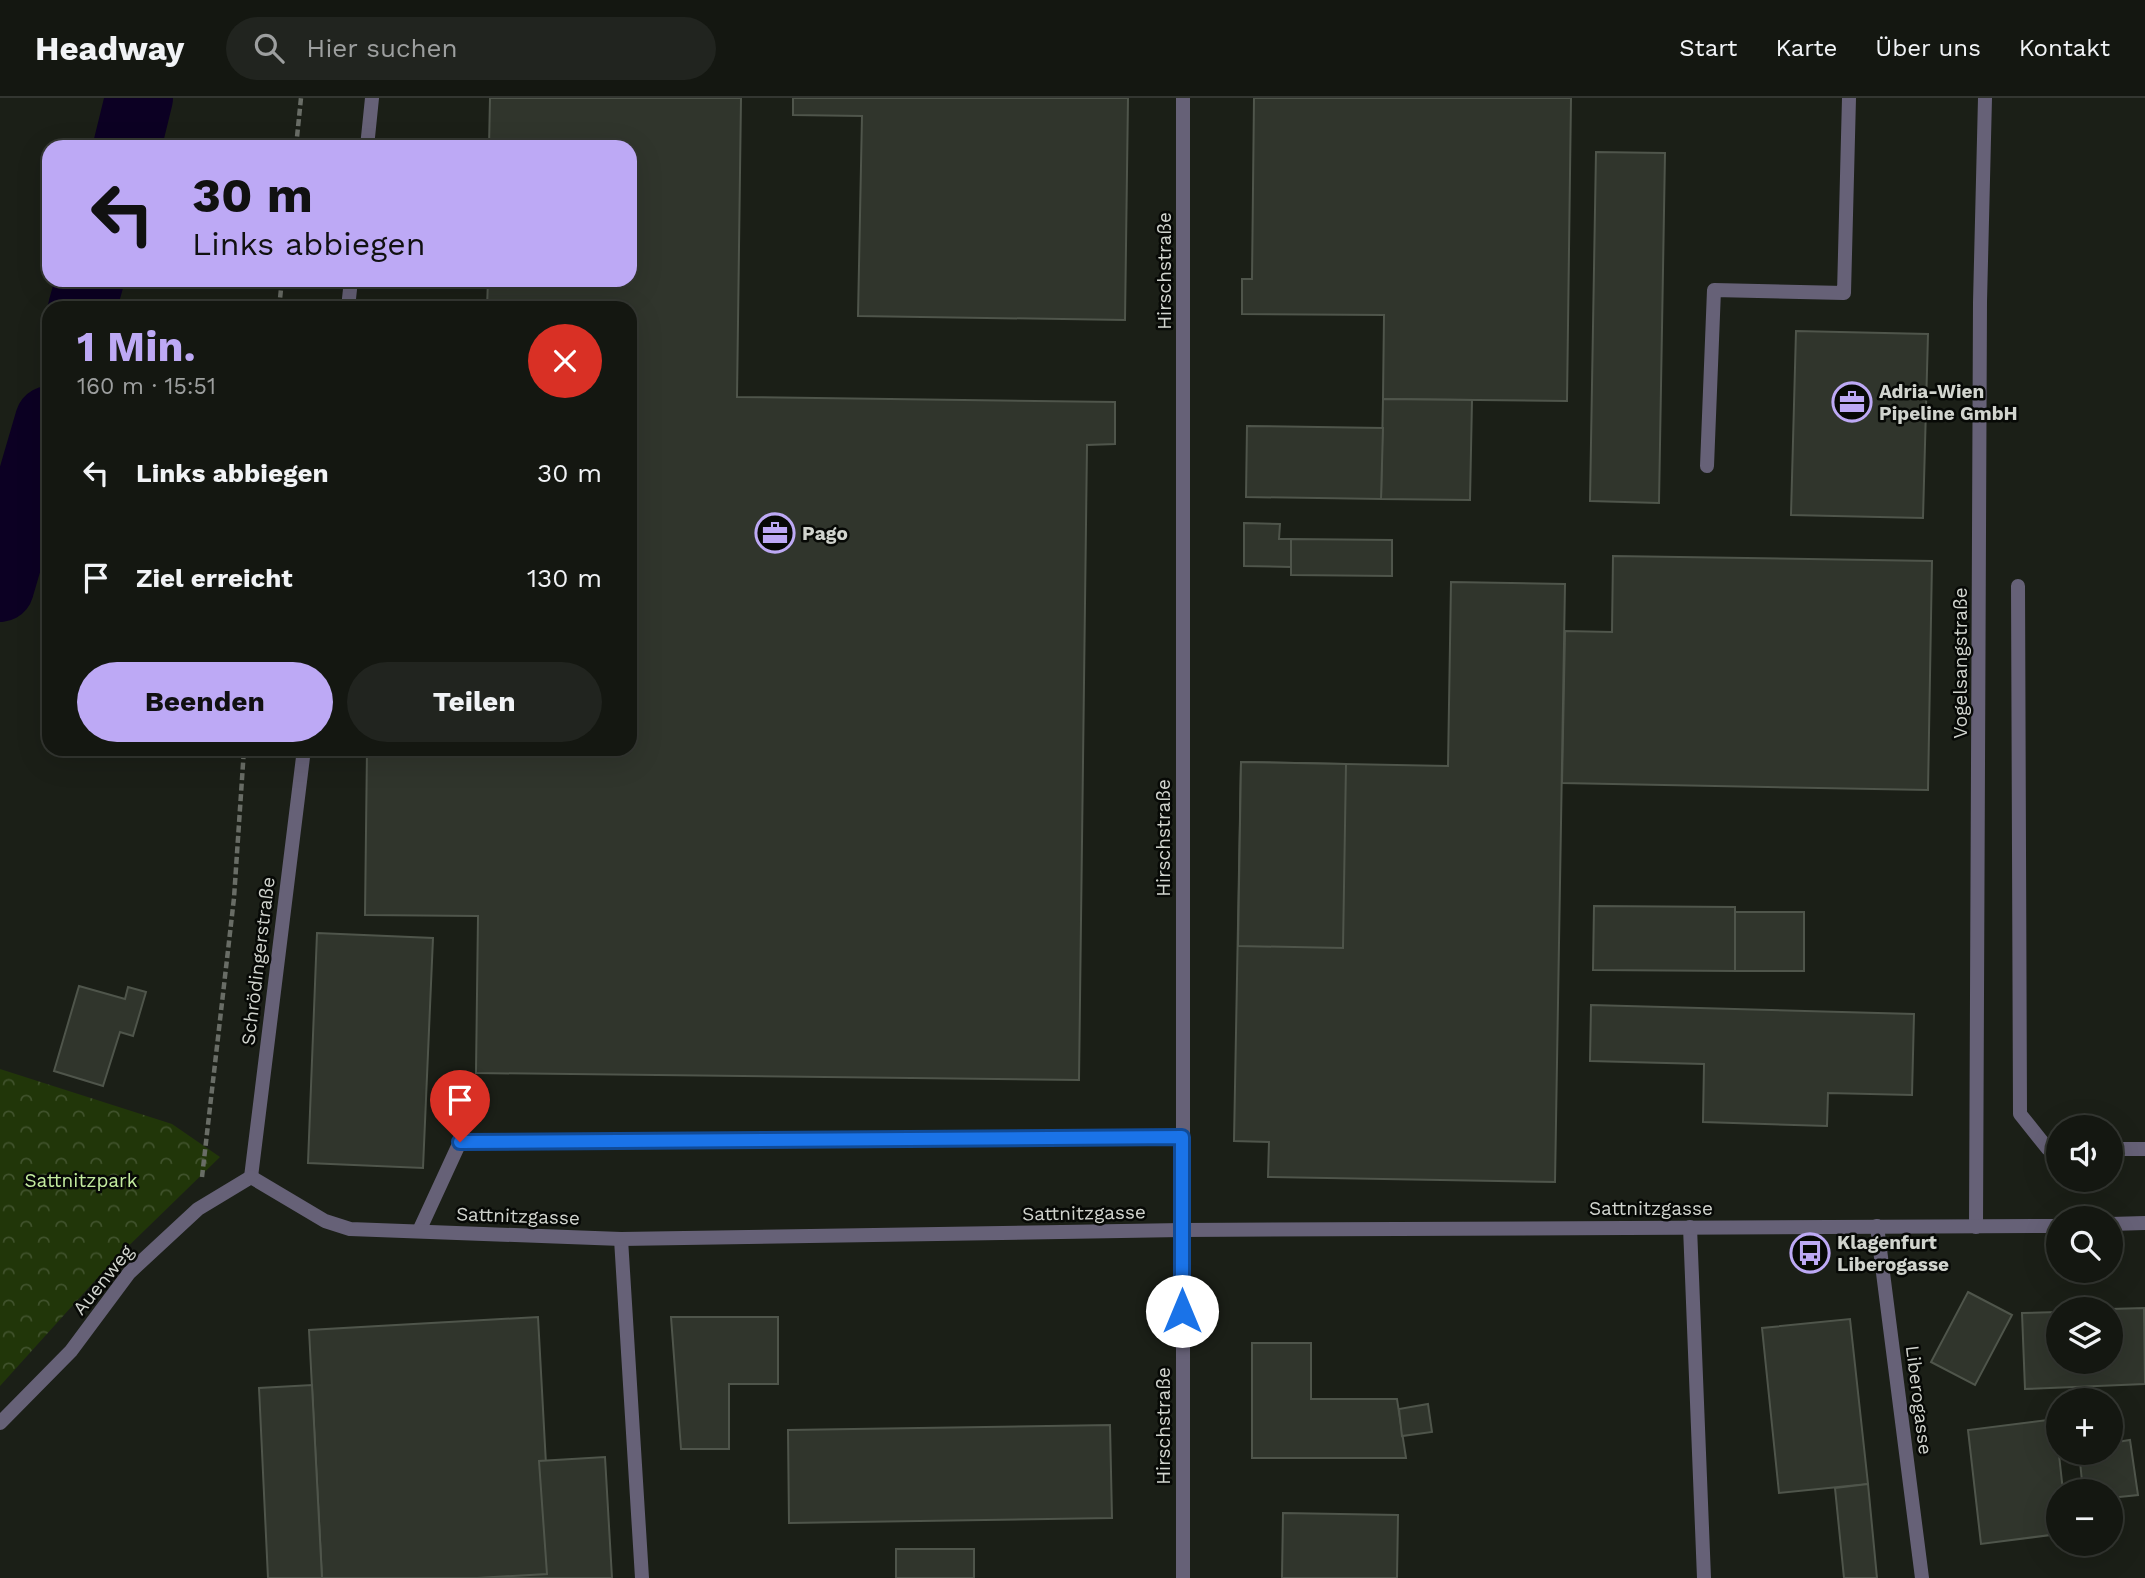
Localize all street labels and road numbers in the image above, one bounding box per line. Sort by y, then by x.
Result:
street label: Hirschstraße [1153,212,1176,330]
street label: Vogelsangstraße [1949,587,1972,739]
street label: Hirschstraße [1152,779,1175,897]
street label: Schrödingerstraße [236,875,280,1047]
street label: Sattnitzgasse [1589,1197,1713,1220]
street label: Sattnitzgasse [1022,1200,1146,1226]
street label: Sattnitzgasse [456,1202,580,1230]
street label: Auenweg [68,1240,139,1320]
street label: Liberogasse [1901,1344,1937,1456]
street label: Hirschstraße [1152,1367,1175,1485]

